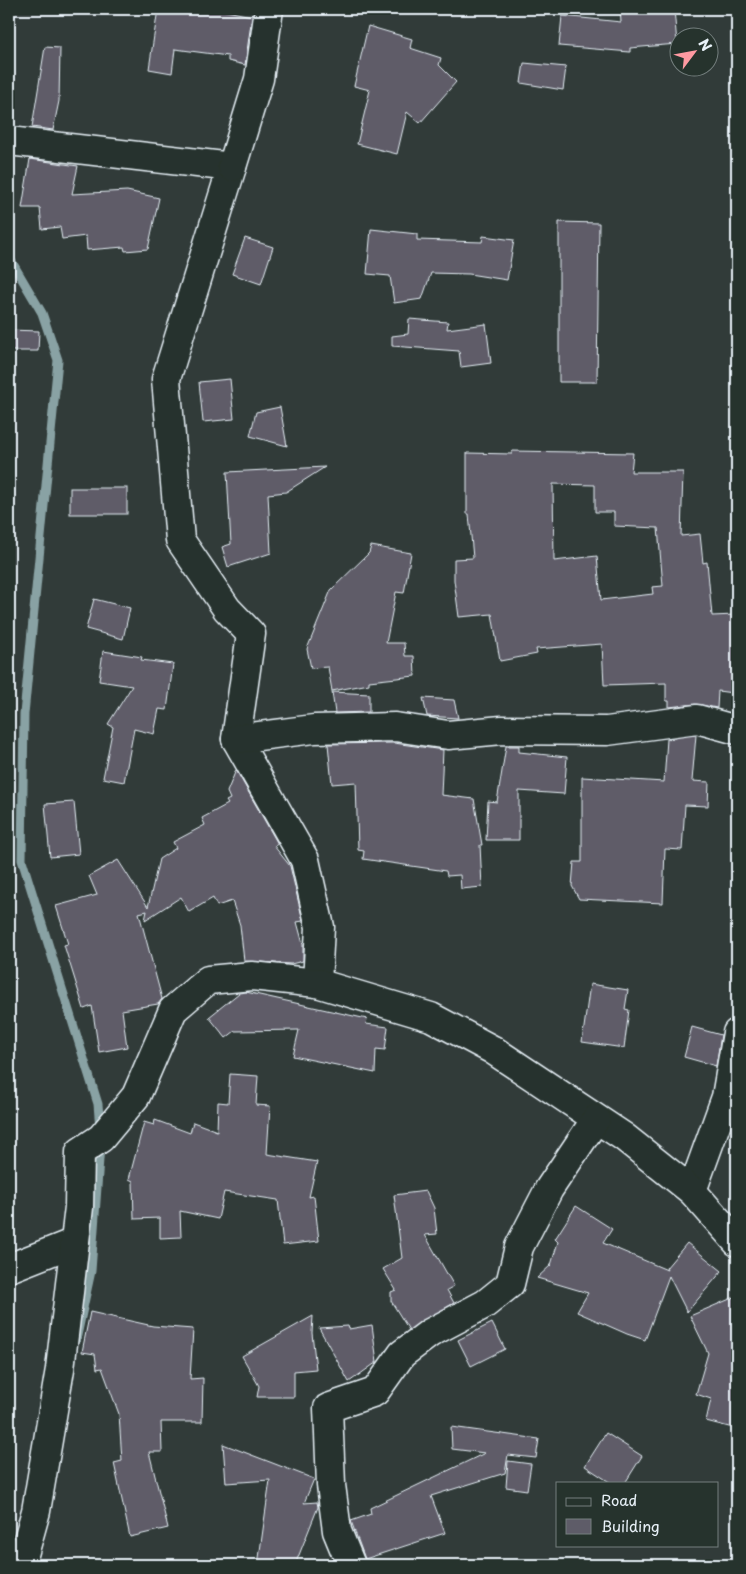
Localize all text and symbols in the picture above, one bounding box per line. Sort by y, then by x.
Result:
north arrow [668,28,718,78]
text: N [694,35,717,55]
legend [556,1482,718,1546]
text: Road [601,1488,637,1511]
text: Building [601,1514,660,1537]

